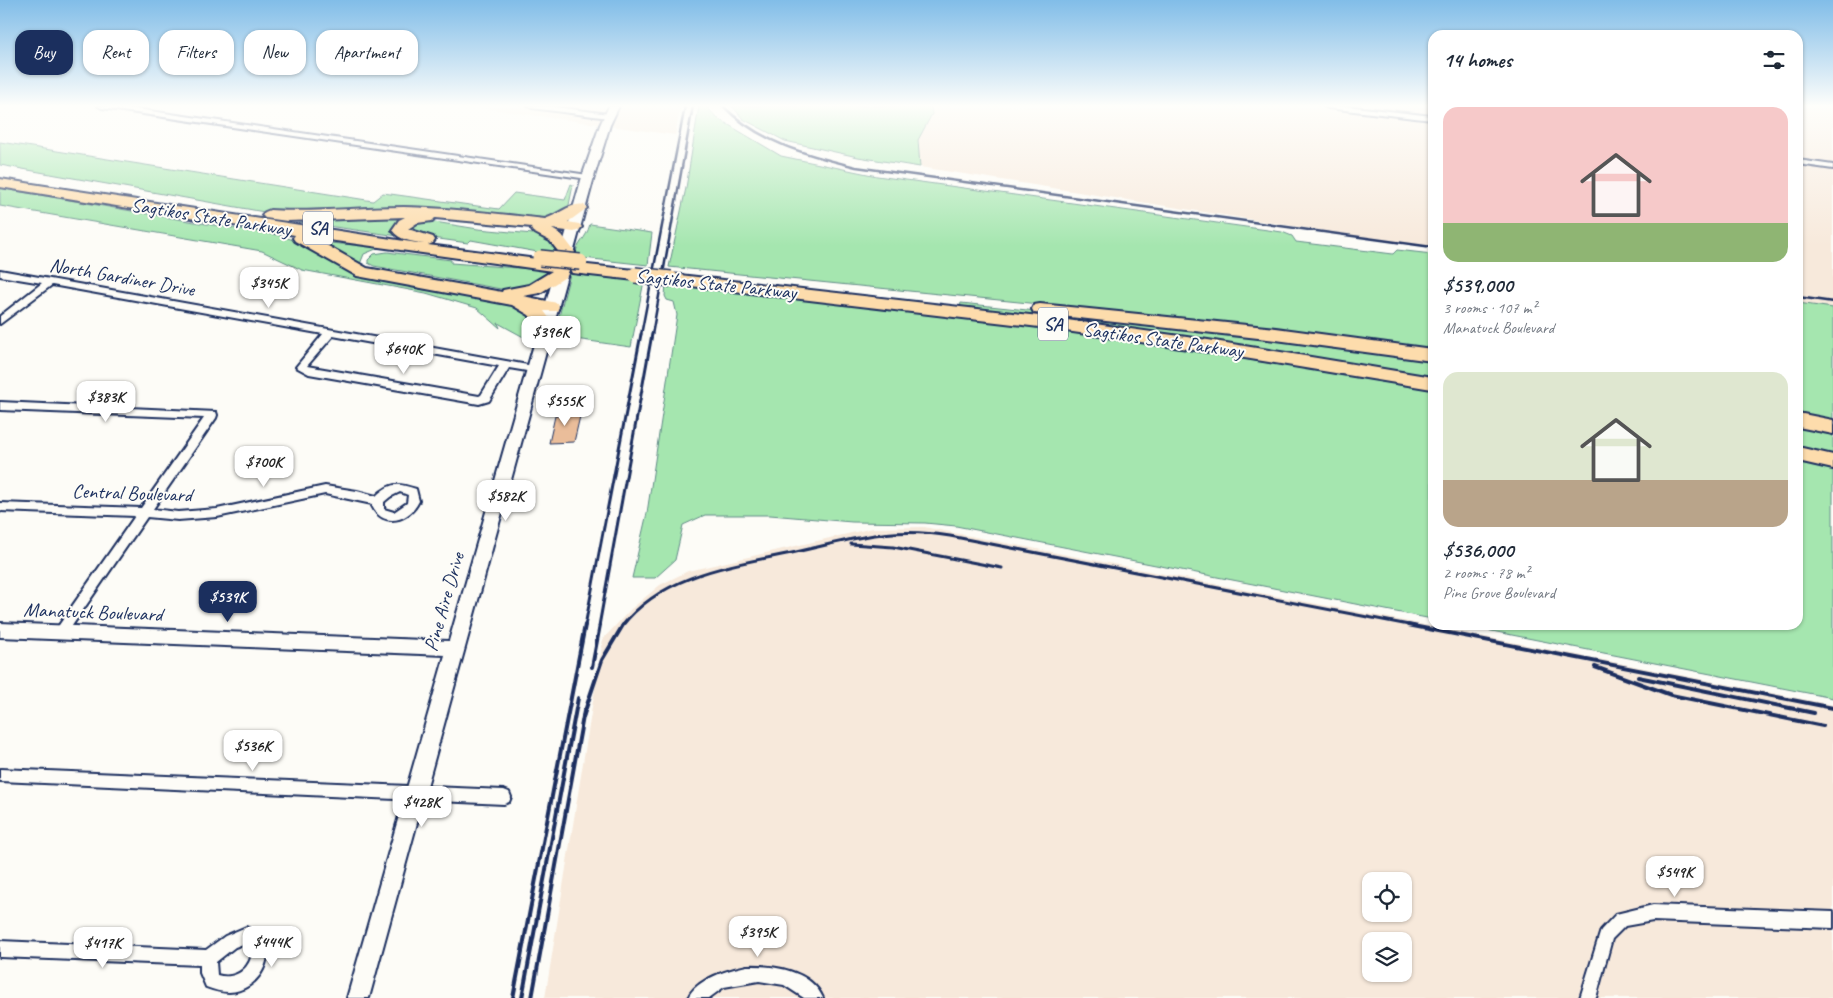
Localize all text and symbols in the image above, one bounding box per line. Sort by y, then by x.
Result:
chip: Buy [15,30,73,75]
chip: Rent [83,30,149,75]
chip: Filters [159,30,234,75]
chip: New [244,30,306,75]
chip: Apartment [316,30,418,75]
icon: filters [1760,46,1788,74]
text: 14 homes [1443,47,1512,73]
icon: home [1571,140,1661,230]
street label: Sagtikos State Parkway [129,192,295,242]
road number: SA [303,212,333,244]
street label: North Gardiner Drive [48,252,198,302]
street label: Sagtikos State Parkway [634,263,800,305]
pin: $345K [234,266,304,309]
text: $539,000 [1443,272,1513,298]
text: $345K [251,273,287,293]
text: 3 rooms · 107 m² [1443,298,1537,318]
road number: SA [1038,308,1068,340]
pin: $396K [516,316,586,358]
street label: Sagtikos State Parkway [1081,316,1247,364]
text: Manatuck Boulevard [1443,318,1554,338]
text: $396K [532,322,570,342]
pin: $640K [369,332,439,375]
text: $640K [385,339,423,359]
pin: $383K [71,380,141,423]
pin: $555K [530,384,600,427]
text: $383K [88,387,124,407]
text: $555K [547,391,583,411]
icon: home [1571,405,1661,495]
pin: $700K [229,446,299,488]
text: $700K [246,452,282,472]
street label: Central Boulevard [72,478,195,508]
pin: $582K [471,480,541,522]
text: $582K [488,486,524,506]
text: $536,000 [1443,537,1513,563]
street label: Pine Aire Drive [418,548,470,654]
text: 2 rooms · 78 m² [1443,563,1529,583]
pin: $539K [193,580,263,623]
text: Pine Grove Boulevard [1443,583,1555,603]
text: $539K [210,587,246,607]
street label: Manatuck Boulevard [23,597,166,627]
pin: $536K [218,730,288,772]
text: $536K [234,736,272,756]
pin: $428K [387,786,457,828]
text: $428K [404,792,440,812]
pin: $549K [1640,856,1710,898]
text: $549K [1657,862,1693,882]
map controls [1362,872,1412,982]
button: locate [1362,872,1412,922]
pin: $395K [723,916,793,958]
text: $395K [740,922,776,942]
pin: $417K [68,926,138,969]
pin: $444K [237,926,307,968]
text: $444K [254,932,290,952]
button: layers [1362,932,1412,982]
text: $417K [85,933,121,953]

